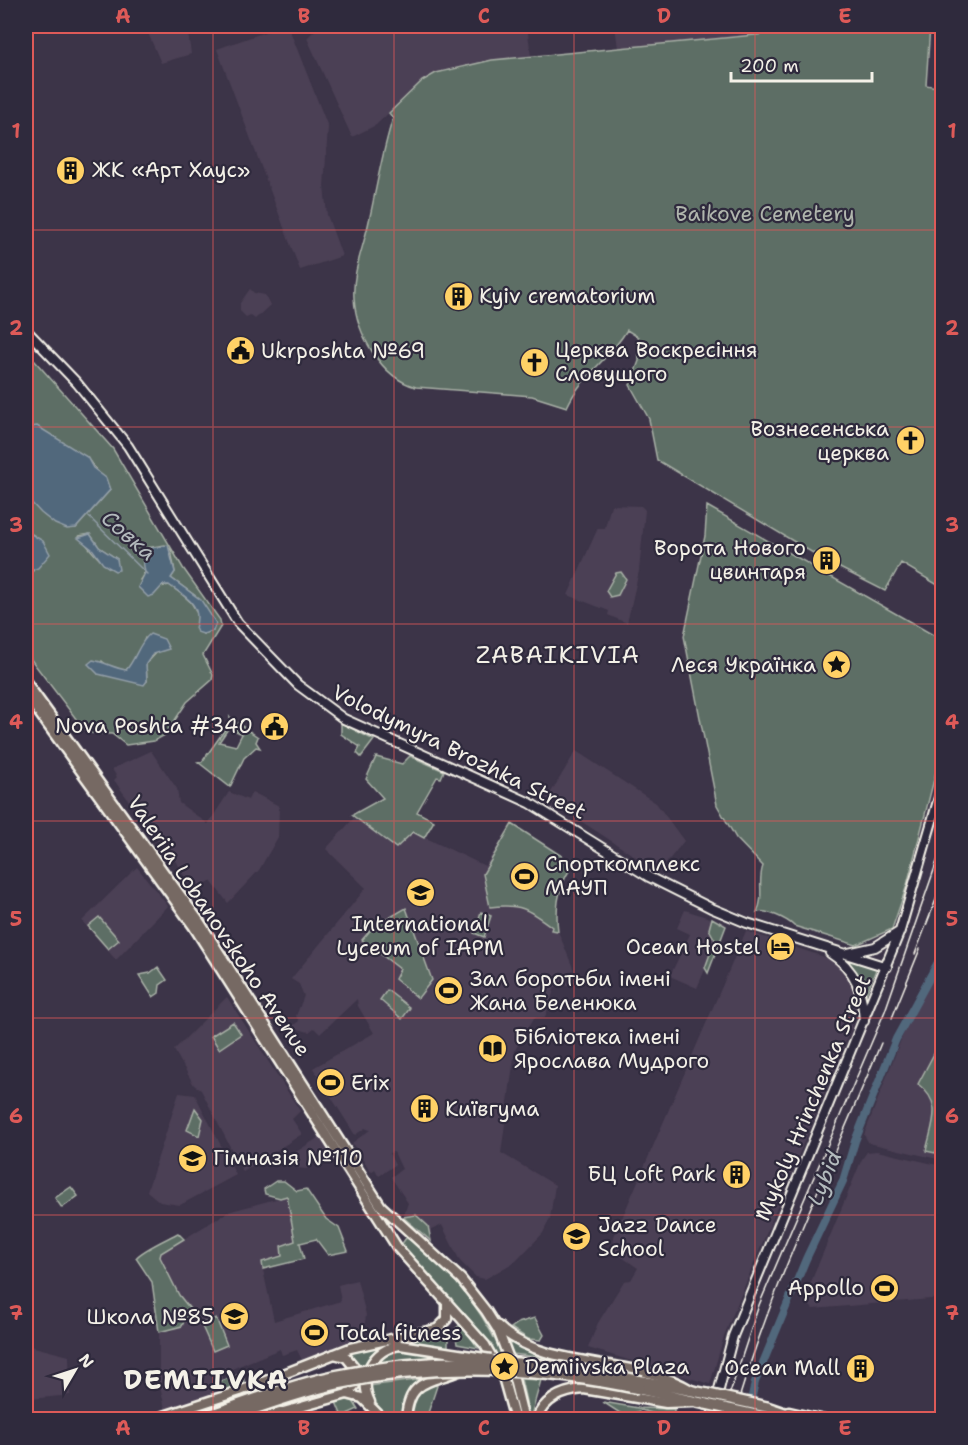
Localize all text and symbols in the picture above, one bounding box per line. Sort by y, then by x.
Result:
text: A [115,3,131,29]
text: B [298,3,310,29]
text: C [478,3,490,29]
text: D [657,3,671,29]
text: E [838,3,852,29]
scale bar [731,45,872,83]
text: 200 m [740,54,799,78]
text: 1 [11,118,21,144]
text: 1 [947,118,957,144]
building icon: ЖК «Арт Хаус» [55,154,87,186]
place label: ЖК «Арт Хаус» [92,156,250,184]
park label: Baikove Cemetery [675,200,855,228]
building icon: Kyiv crematorium [442,280,474,312]
place label: Kyiv crematorium [479,282,655,310]
text: 2 [9,315,23,341]
text: 2 [945,315,959,341]
public building icon: Ukrposhta №69 [224,335,256,367]
place label: Церква Воскресіння Словущого [555,336,757,388]
place label: Ukrposhta №69 [261,337,425,365]
church icon: Церква Воскресіння Словущого [518,346,550,378]
place label: Вознесенська церква [751,415,889,467]
church icon: Вознесенська церква [894,425,926,457]
water label: Совка [95,504,162,567]
text: 3 [9,512,23,538]
text: 3 [945,512,959,538]
place label: Ворота Нового цвинтаря [654,534,806,586]
building icon: Ворота Нового цвинтаря [811,544,843,576]
district label: ZABAIKIVIA [476,639,640,671]
place icon: Леся Українка [821,649,853,681]
place label: Леся Українка [671,651,816,679]
street label: Volodymyra Brozhka Street [327,678,591,826]
text: 4 [9,709,23,735]
text: 4 [945,709,959,735]
public building icon: Nova Poshta #340 [258,710,290,742]
place label: Nova Poshta #340 [55,712,253,740]
street label: Valeriia Lobanovskoho Avenue [121,790,317,1062]
place label: Спорткомплекс МАУП [545,850,700,902]
sports icon: Спорткомплекс МАУП [508,860,540,892]
school or university icon: International Lyceum of IAPM [404,877,436,909]
text: 5 [10,906,22,932]
text: 5 [946,906,958,932]
place label: International Lyceum of IAPM [336,910,504,962]
hotel icon: Ocean Hostel [765,931,797,963]
place label: Ocean Hostel [626,933,761,961]
place label: Зал боротьби імені Жана Беленюка [470,965,671,1017]
street label: Mykoly Hrinchenka Street [748,971,878,1225]
sports icon: Зал боротьби імені Жана Беленюка [433,975,465,1007]
place label: Бібліотека імені Ярослава Мудрого [514,1023,709,1075]
library icon: Бібліотека імені Ярослава Мудрого [477,1033,509,1065]
sports icon: Erix [314,1067,346,1099]
place label: Erix [351,1069,390,1097]
building icon: Київгума [408,1093,440,1125]
place label: Київгума [445,1095,539,1123]
text: 6 [9,1103,23,1129]
text: 6 [945,1103,959,1129]
school or university icon: Гімназія №110 [176,1142,208,1174]
place label: Гімназія №110 [213,1144,363,1172]
water label: Lybid [800,1146,849,1210]
building icon: БЦ Loft Park [721,1158,753,1190]
place label: БЦ Loft Park [588,1160,716,1188]
place label: Jazz Dance School [598,1211,717,1263]
school or university icon: Jazz Dance School [561,1221,593,1253]
sports icon: Appollo [869,1272,901,1304]
place label: Appollo [787,1274,864,1302]
text: 7 [9,1300,23,1326]
text: 7 [945,1300,959,1326]
school or university icon: Школа №85 [219,1301,251,1333]
place label: Школа №85 [86,1303,214,1331]
sports icon: Total fitness [299,1317,331,1349]
place label: Total fitness [336,1319,461,1347]
north arrow [45,1340,105,1400]
text: N [74,1349,98,1372]
place icon: Demiivska Plaza [488,1351,520,1383]
building icon: Ocean Mall [845,1352,877,1384]
place label: Demiivska Plaza [525,1353,689,1381]
place label: Ocean Mall [724,1354,841,1382]
district label: DEMIIVKA [123,1361,289,1398]
text: A [115,1415,131,1441]
text: B [298,1415,310,1441]
text: C [478,1415,490,1441]
text: D [657,1415,671,1441]
text: E [838,1415,852,1441]

